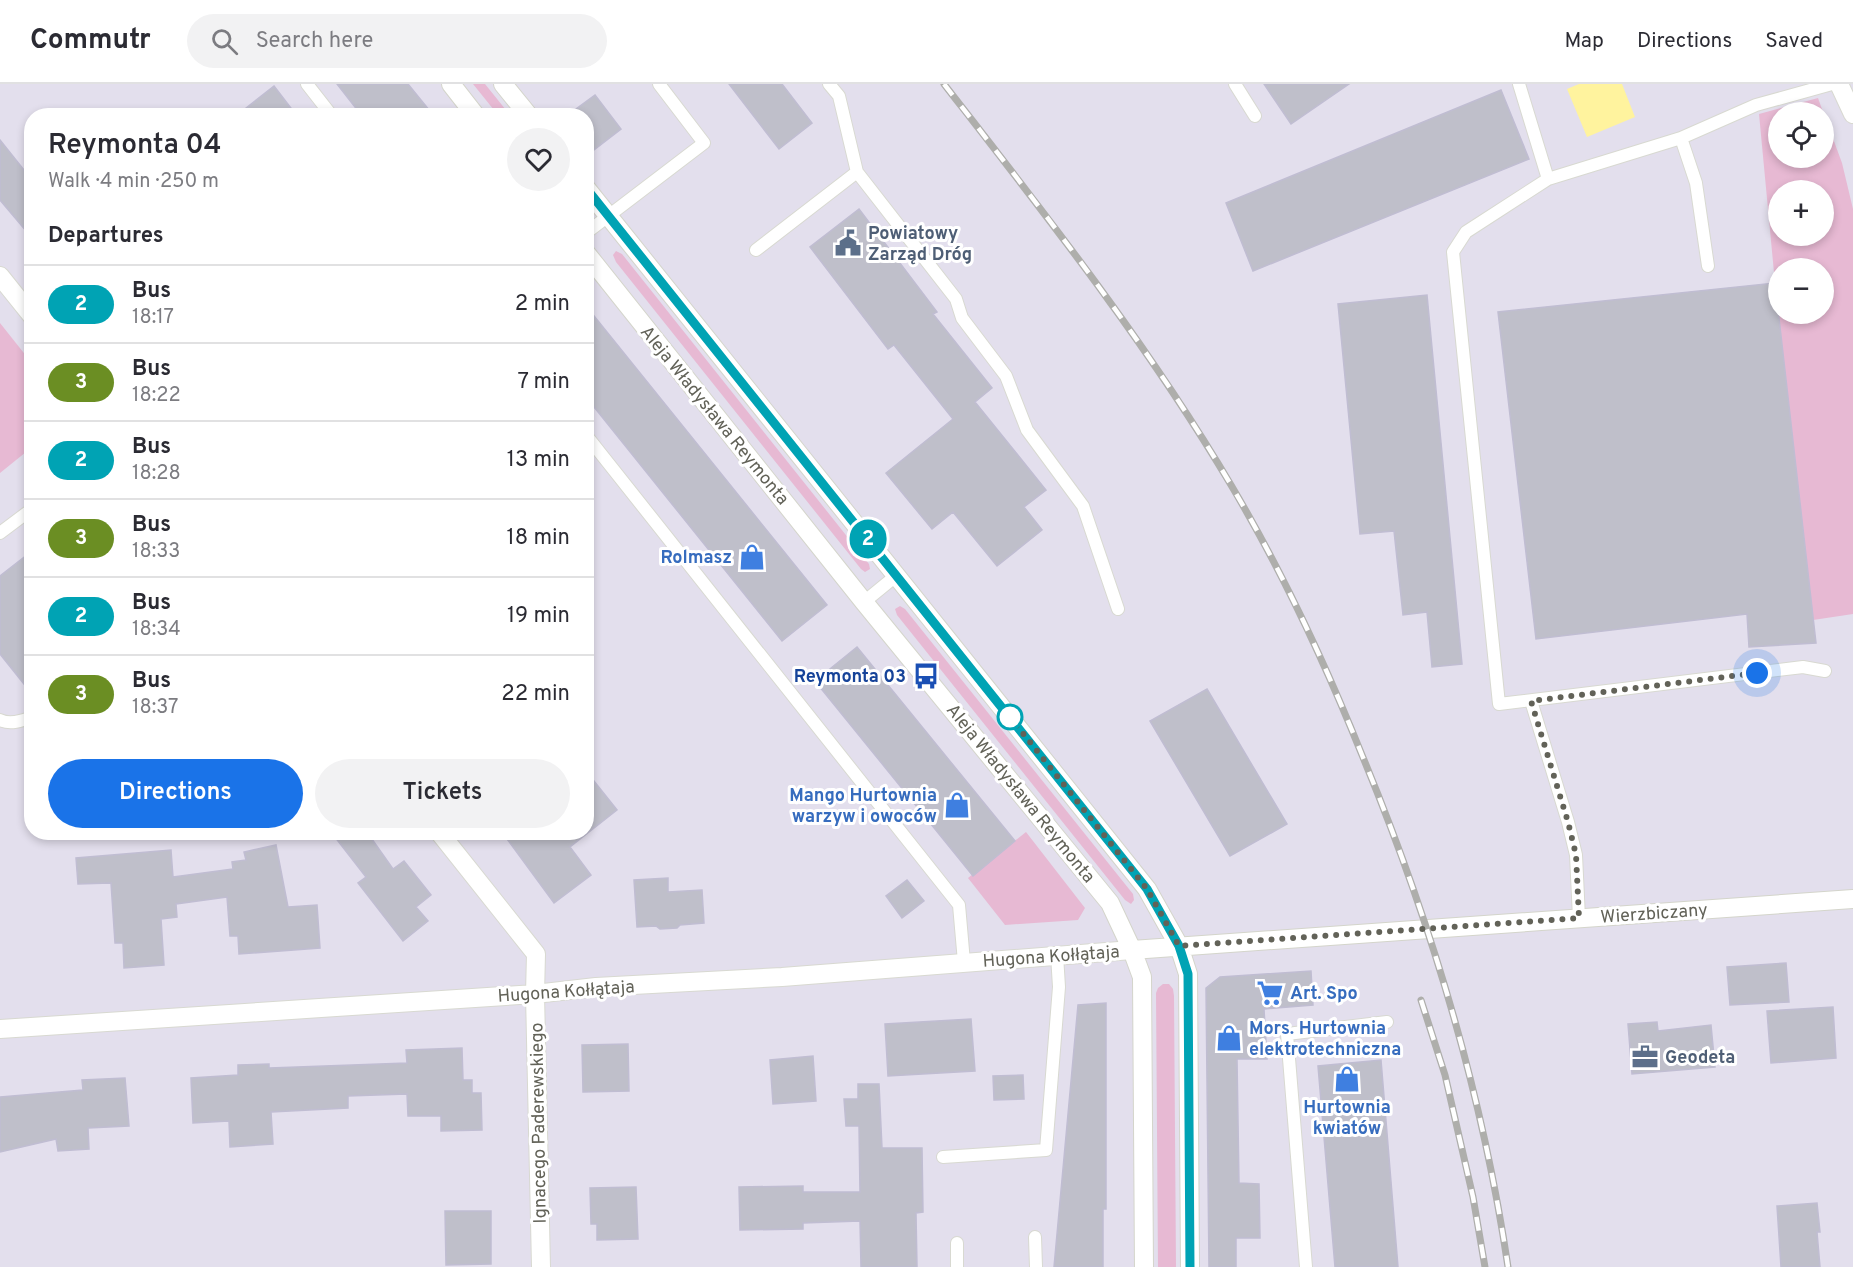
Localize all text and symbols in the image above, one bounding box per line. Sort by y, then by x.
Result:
search box [187,14,607,68]
text: Commutr [30,23,151,59]
icon: search [208,25,241,58]
text: Search here [256,28,373,55]
text: Map [1564,28,1604,55]
text: Directions [1637,28,1732,55]
text: Saved [1765,28,1823,55]
map controls [1768,102,1834,324]
button: locate [1768,102,1834,168]
text: Reymonta 04 [48,128,222,164]
button: heart [507,128,570,191]
text: Walk · 4 min · 250 m [48,169,219,195]
button: + [1768,180,1834,246]
text: Departures [48,223,164,250]
place label: Powiatowy Zarząd Dróg [868,223,972,267]
public building icon: Powiatowy Zarząd Dróg [833,228,863,258]
button: − [1768,258,1834,324]
text: Bus [132,278,171,305]
text: 2 [75,291,87,318]
text: 2 min [515,291,570,318]
text: 18:17 [132,305,174,331]
street label: Aleja Władysława Reymonta [634,322,793,510]
text: Bus [132,356,171,383]
text: 3 [75,369,87,396]
text: 7 min [518,369,570,396]
text: 18:22 [132,383,181,409]
text: Bus [132,434,171,461]
text: 2 [75,447,87,474]
text: 13 min [507,447,570,474]
text: 18:28 [132,461,181,487]
text: Bus [132,512,171,539]
line badge: 2 [848,520,888,558]
text: 3 [75,525,87,552]
text: 18 min [507,525,570,552]
text: 2 [862,526,874,553]
text: 18:33 [132,539,180,565]
shop icon: Rolmasz [737,542,767,572]
place label: Rolmasz [660,547,732,570]
text: Bus [132,590,171,617]
text: 2 [75,603,87,630]
text: 19 min [507,603,570,630]
text: 18:34 [132,617,181,643]
your location [1742,658,1772,688]
bus stop icon: Reymonta 03 [911,661,941,691]
place label: Reymonta 03 [794,666,906,689]
text: Bus [132,668,171,695]
text: 3 [75,681,87,708]
text: 22 min [501,681,570,708]
text: 18:37 [132,695,178,721]
street label: Aleja Władysława Reymonta [940,700,1099,888]
unlabelled marker [997,704,1023,730]
button: Directions [48,759,303,828]
button: Tickets [315,759,570,828]
place label: Mango Hurtownia warzyw i owoców [789,785,937,829]
shop icon: Mango Hurtownia warzyw i owoców [942,790,972,820]
street label: Wierzbiczany [1600,899,1708,930]
street label: Hugona Kołłątaja [982,941,1120,974]
street label: Hugona Kołłątaja [497,976,635,1009]
supermarket icon: Art. Spo [1255,978,1285,1008]
place label: Art. Spo [1290,983,1358,1006]
place label: Mors. Hurtownia elektrotechniczna [1249,1018,1401,1062]
street label: Ignacego Paderewskiego [526,1022,553,1224]
shop icon: Mors. Hurtownia elektrotechniczna [1214,1023,1244,1053]
office icon: Geodeta [1630,1042,1660,1072]
place label: Geodeta [1665,1047,1735,1070]
shop icon: Hurtownia kwiatów [1332,1064,1362,1094]
place label: Hurtownia kwiatów [1303,1097,1391,1141]

